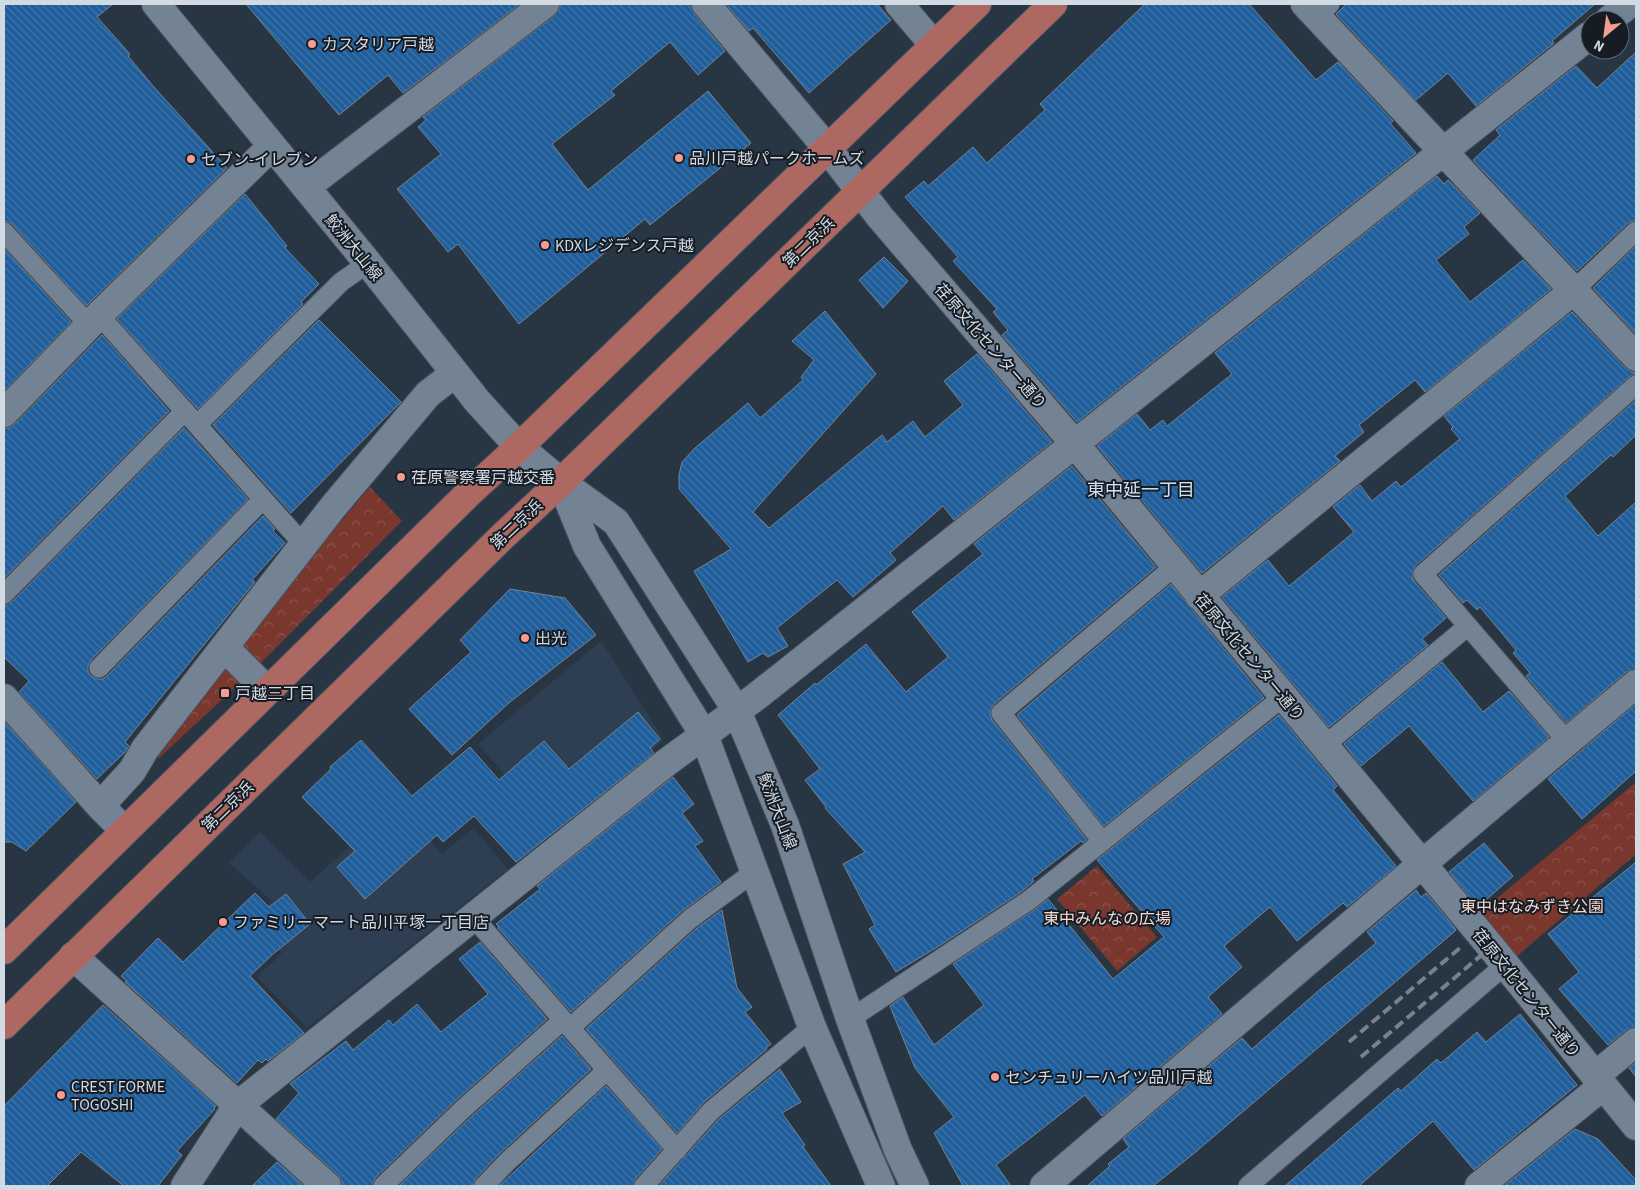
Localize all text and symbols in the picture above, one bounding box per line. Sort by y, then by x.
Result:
north arrow [1580,10,1630,60]
place label: カスタリア戸越 [322,34,434,56]
text: N [1590,34,1608,56]
marker: カスタリア戸越 [306,38,318,50]
place label: 品川戸越パークホームズ [689,148,865,170]
place label: セブン-イレブン [201,149,318,171]
marker: 品川戸越パークホームズ [673,152,685,164]
marker: セブン-イレブン [185,153,197,165]
street label: 鮫洲大山線 [319,210,387,286]
street label: 第二京浜 [778,213,839,273]
place label: KDXレジデンス戸越 [555,235,694,257]
marker: KDXレジデンス戸越 [539,239,551,251]
street label: 荏原文化センター通り [929,279,1051,414]
place label: 荏原警察署戸越交番 [411,467,555,489]
marker: 荏原警察署戸越交番 [395,471,407,483]
district label: 東中延一丁目 [1087,478,1195,503]
street label: 第二京浜 [486,495,548,555]
street label: 荏原文化センター通り [1189,589,1309,726]
place label: 出光 [535,628,567,650]
marker: 出光 [519,632,531,644]
place label: 戸越三丁目 [235,683,315,705]
marker: 戸越三丁目 [219,687,231,699]
street label: 鮫洲大山線 [752,770,802,853]
street label: 第二京浜 [197,777,258,837]
park label: 東中はなみずき公園 [1460,896,1604,918]
park label: 東中みんなの広場 [1043,908,1171,930]
place label: ファミリーマート品川平塚一丁目店 [233,912,489,934]
marker: ファミリーマート品川平塚一丁目店 [217,916,229,928]
street label: 荏原文化センター通り [1467,925,1585,1063]
place label: センチュリーハイツ品川戸越 [1005,1067,1212,1089]
marker: センチュリーハイツ品川戸越 [989,1071,1001,1083]
place label: CREST FORME TOGOSHI [71,1076,165,1116]
marker: CREST FORME TOGOSHI [55,1089,67,1101]

